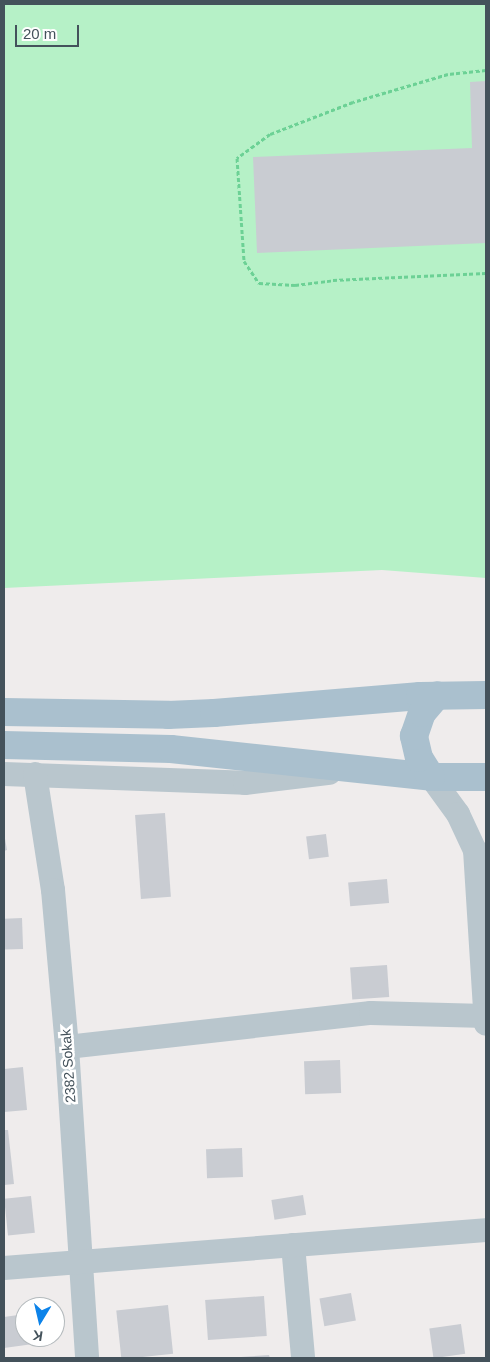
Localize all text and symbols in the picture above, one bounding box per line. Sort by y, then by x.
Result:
scale bar [18,15,81,47]
text: 20 m [23,25,56,42]
street label: 2382 Sokak [57,1029,79,1103]
north arrow [15,1297,65,1347]
text: K [32,1327,44,1345]

